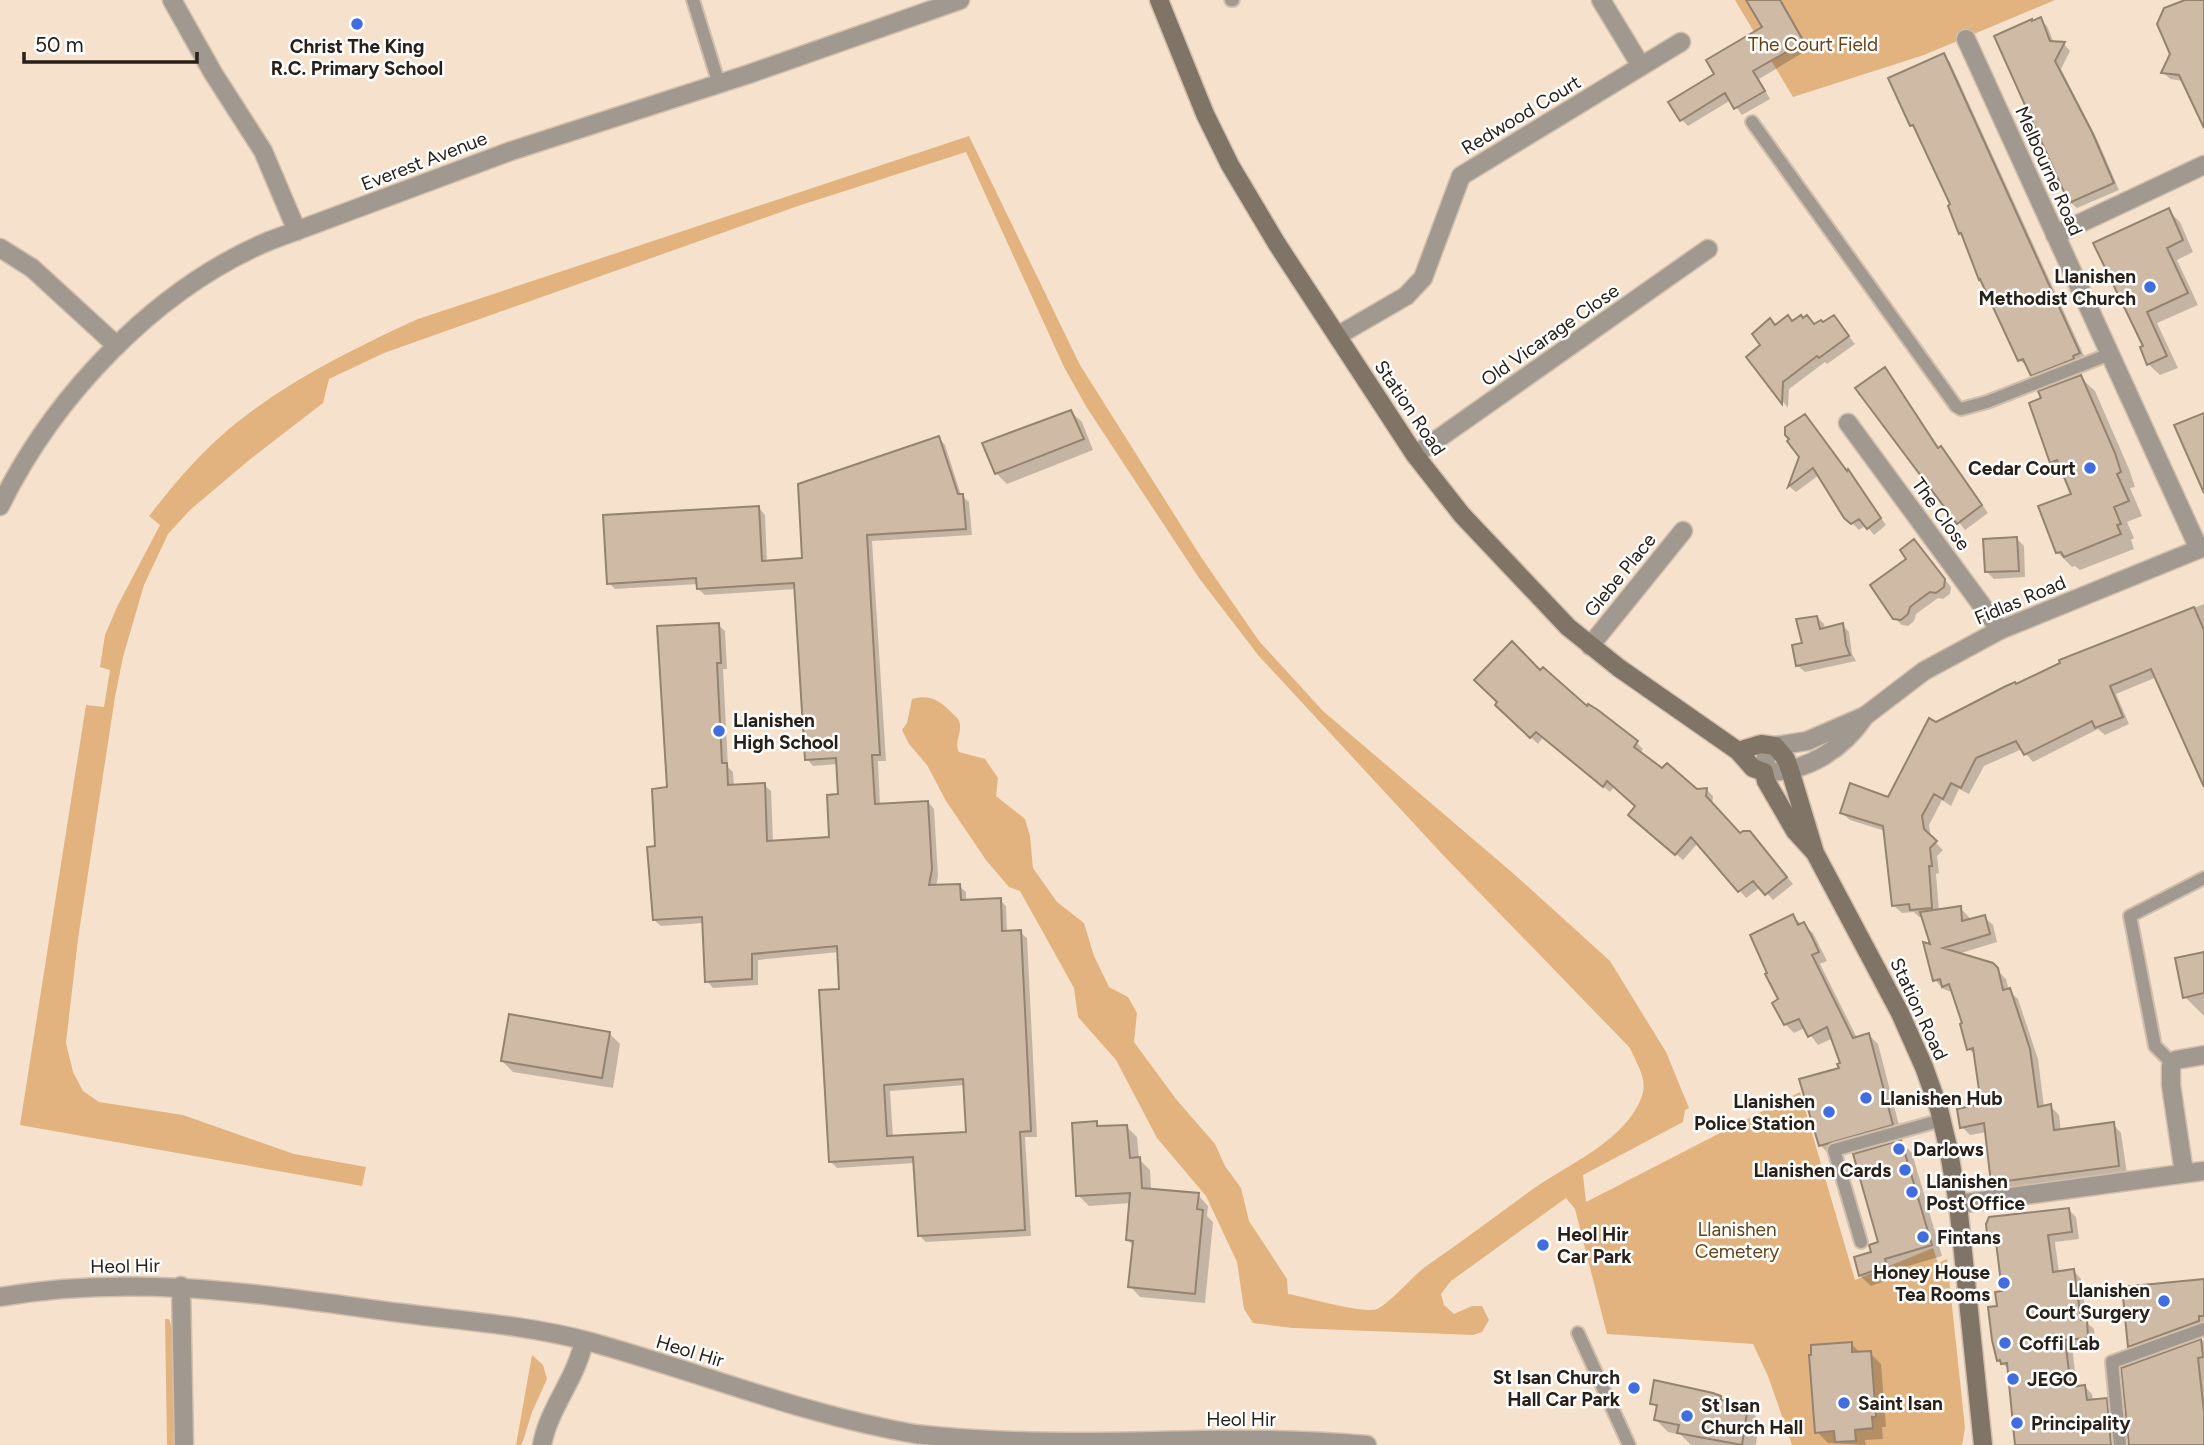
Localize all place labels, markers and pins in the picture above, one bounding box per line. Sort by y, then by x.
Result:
marker: Christ The King R.C. Primary School [349,16,365,32]
place label: Christ The King R.C. Primary School [271,35,443,80]
place label: Llanishen Methodist Church [1979,265,2136,310]
marker: Llanishen Methodist Church [2142,279,2158,295]
place label: Cedar Court [1968,457,2076,480]
marker: Cedar Court [2082,460,2098,476]
place label: Llanishen High School [733,709,839,754]
marker: Llanishen High School [711,723,727,739]
place label: Llanishen Hub [1880,1087,2003,1110]
place label: Llanishen Police Station [1694,1090,1815,1135]
marker: Llanishen Hub [1858,1090,1874,1106]
marker: Llanishen Police Station [1821,1104,1837,1120]
place label: Darlows [1913,1138,1984,1161]
marker: Darlows [1891,1141,1907,1157]
place label: Llanishen Cards [1753,1159,1891,1182]
marker: Llanishen Cards [1897,1162,1913,1178]
place label: Llanishen Post Office [1926,1170,2026,1215]
marker: Llanishen Post Office [1904,1184,1920,1200]
place label: Heol Hir Car Park [1557,1223,1632,1268]
place label: Fintans [1937,1226,2001,1249]
marker: Fintans [1915,1229,1931,1245]
marker: Heol Hir Car Park [1535,1237,1551,1253]
place label: Honey House Tea Rooms [1873,1261,1990,1306]
marker: Honey House Tea Rooms [1996,1275,2012,1291]
place label: Llanishen Court Surgery [2025,1279,2150,1324]
marker: Llanishen Court Surgery [2156,1293,2172,1309]
place label: Coffi Lab [2019,1332,2100,1355]
marker: Coffi Lab [1997,1335,2013,1351]
place label: St Isan Church Hall Car Park [1493,1366,1621,1411]
place label: JEGO [2027,1368,2078,1391]
marker: JEGO [2005,1371,2021,1387]
marker: St Isan Church Hall Car Park [1626,1380,1642,1396]
place label: Saint Isan [1858,1392,1943,1415]
place label: St Isan Church Hall [1701,1394,1803,1439]
marker: Saint Isan [1836,1395,1852,1411]
marker: St Isan Church Hall [1679,1408,1695,1424]
place label: Principality [2031,1412,2131,1435]
marker: Principality [2009,1415,2025,1431]

